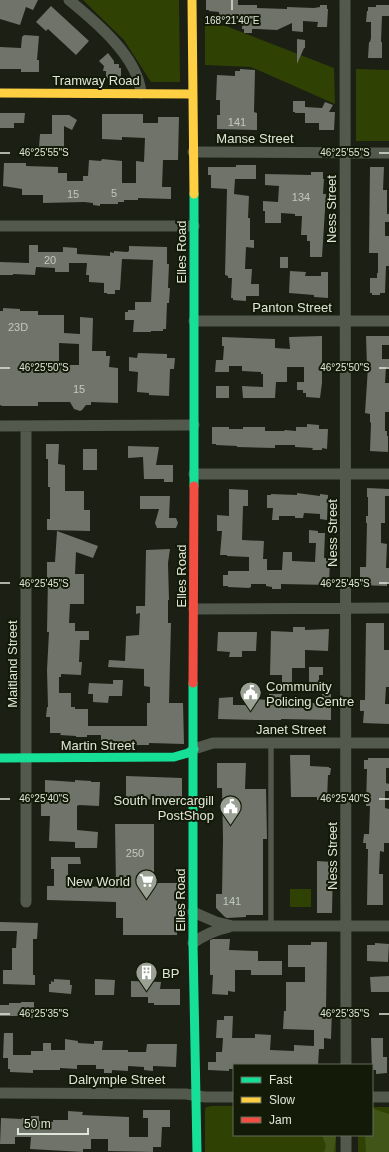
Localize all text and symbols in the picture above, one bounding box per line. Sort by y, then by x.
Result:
text: 168°21'40"E [204,15,260,26]
street label: Tramway Road [52,73,140,88]
house number: 141 [228,116,246,128]
street label: Manse Street [216,131,294,146]
text: 46°25'55"S [19,147,69,158]
text: 46°25'55"S [320,147,370,158]
street label: Ness Street [324,175,339,243]
house number: 5 [111,187,117,199]
house number: 15 [67,188,79,200]
house number: 134 [292,191,310,203]
street label: Elles Road [174,221,189,283]
house number: 20 [44,254,56,266]
street label: Panton Street [252,300,332,315]
house number: 23D [8,321,28,333]
text: 46°25'50"S [19,362,69,373]
text: 46°25'50"S [320,362,370,373]
house number: 15 [73,383,85,395]
street label: Ness Street [325,499,340,567]
street label: Elles Road [174,545,189,607]
text: 46°25'45"S [19,578,69,589]
text: 46°25'45"S [320,578,370,589]
street label: Maitland Street [5,620,20,708]
place label: Community Policing Centre [266,679,354,709]
public building icon: Community Policing Centre [237,680,263,713]
street label: Janet Street [256,722,326,737]
street label: Martin Street [61,738,136,753]
text: 46°25'40"S [19,793,69,804]
place label: South Invercargill PostShop [114,793,214,823]
text: 46°25'40"S [320,793,370,804]
public building icon: South Invercargill PostShop [217,794,243,827]
street label: Ness Street [325,822,340,890]
house number: 250 [126,847,144,859]
supermarket icon: New World [133,868,159,901]
street label: Elles Road [173,869,188,931]
place label: New World [67,874,130,889]
house number: 141 [223,895,241,907]
building icon: BP [133,960,159,993]
place label: BP [162,966,179,981]
text: 46°25'35"S [19,1008,69,1019]
text: 46°25'35"S [320,1008,370,1019]
legend [233,1064,373,1136]
street label: Dalrymple Street [69,1072,166,1087]
text: Fast [269,1073,293,1087]
text: Slow [269,1093,295,1107]
scale bar [18,1110,88,1136]
text: Jam [269,1113,292,1127]
text: 50 m [24,1117,51,1131]

